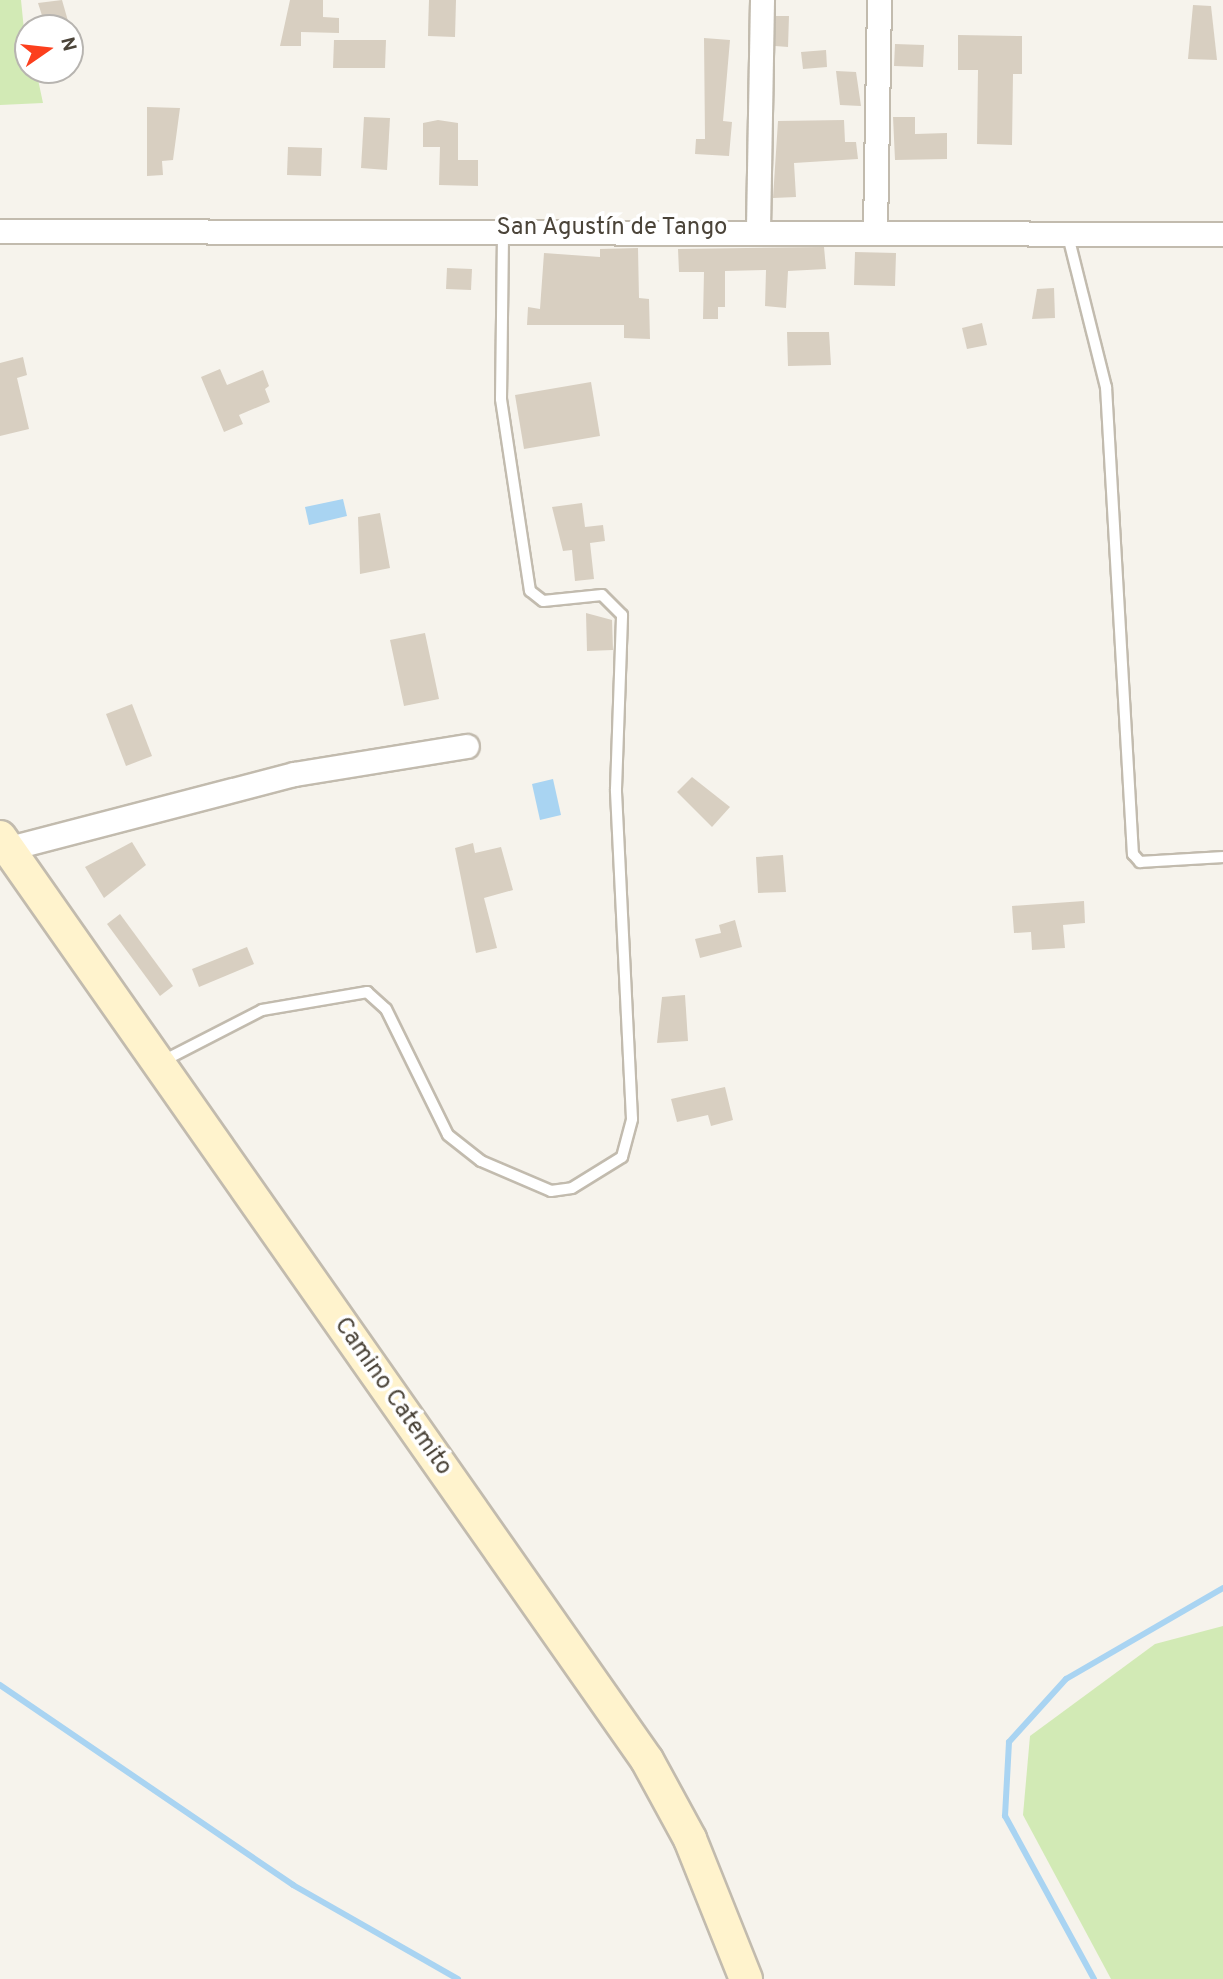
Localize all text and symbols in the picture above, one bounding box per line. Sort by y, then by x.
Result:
north arrow [14,14,84,84]
text: N [54,35,81,54]
street label: San Agustín de Tango [496,215,728,243]
street label: Camino Catemito [327,1312,457,1482]

